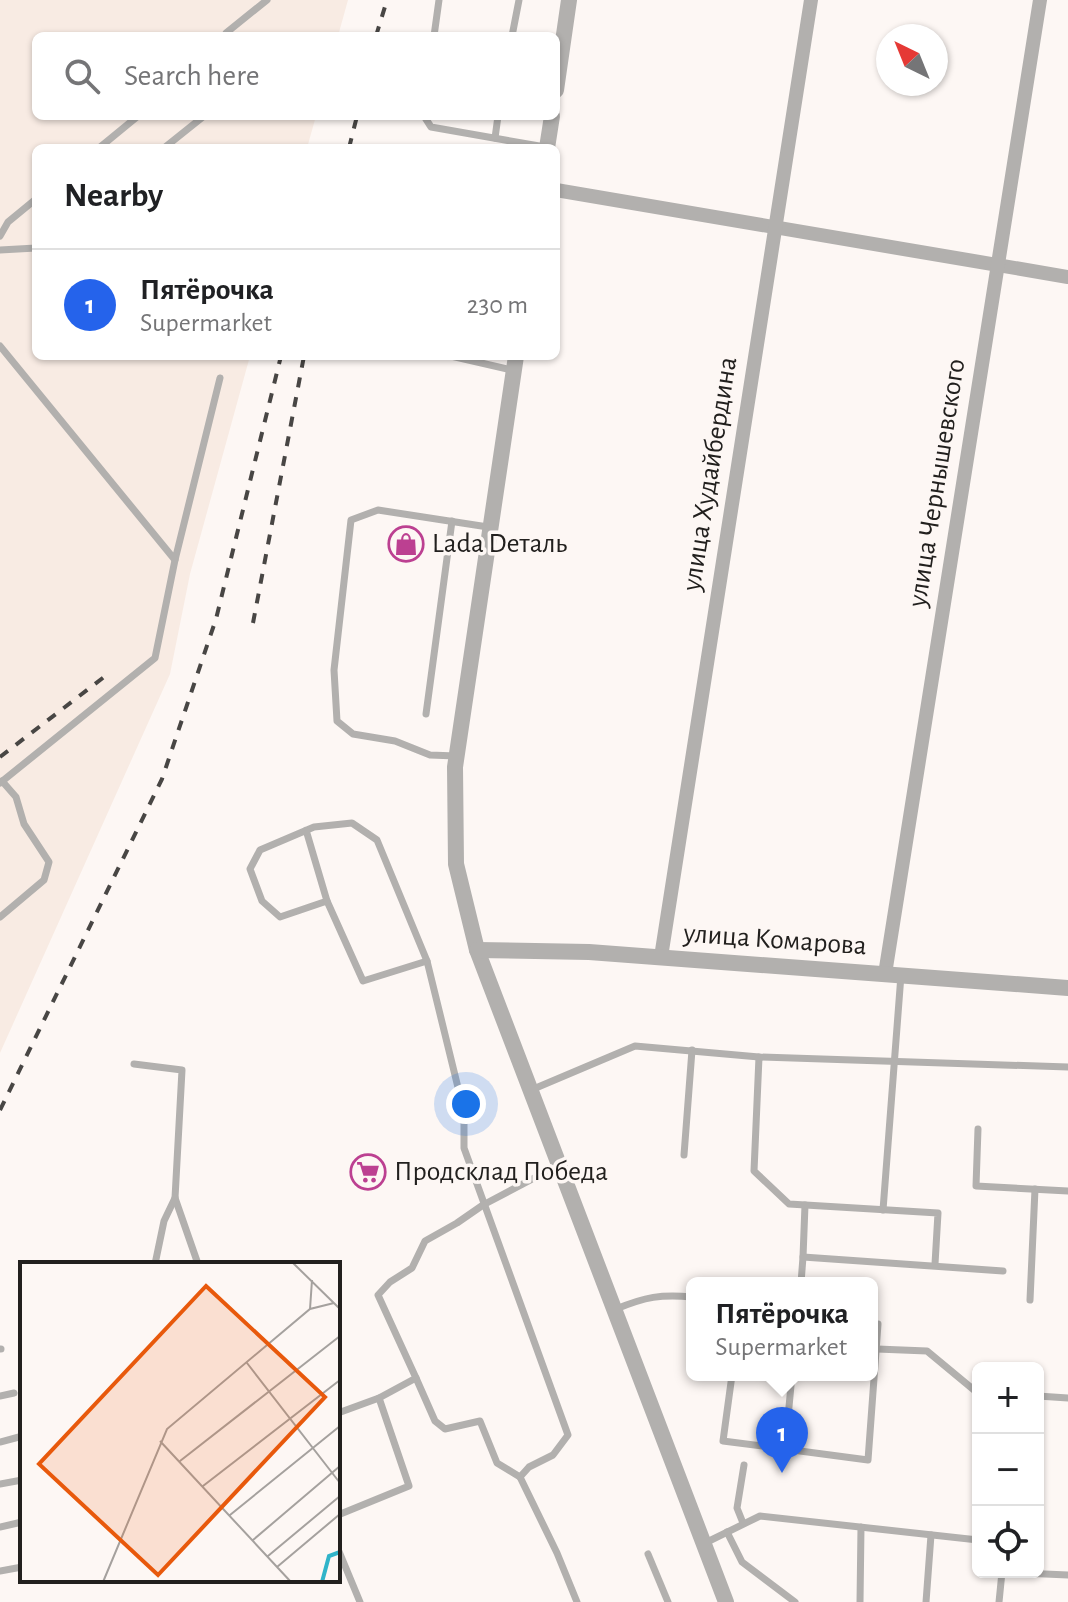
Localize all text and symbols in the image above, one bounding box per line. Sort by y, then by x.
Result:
north arrow [876,24,948,96]
search box [32,32,560,120]
icon: search [60,54,104,98]
text: Search here [124,61,260,91]
text: Nearby [64,179,163,213]
text: Пятёрочка [140,275,274,305]
text: 1 [85,292,95,318]
text: 230 m [467,292,528,318]
text: Supermarket [140,310,272,336]
street label: улица Худайбердина [678,355,742,594]
street label: улица Чернышевского [903,357,970,610]
shop icon: Lada Dеталь [387,525,425,563]
place label: Lada Dеталь [432,530,567,558]
street label: улица Комарова [681,920,868,960]
your location [446,1084,486,1124]
supermarket icon: Продсклад Победа [349,1153,387,1191]
place label: Продсклад Победа [394,1158,608,1186]
inset map [20,1262,340,1582]
popup [686,1277,878,1381]
text: Пятёрочка [715,1299,849,1329]
text: Supermarket [715,1334,847,1360]
map controls [972,1362,1044,1578]
button: + [972,1362,1044,1434]
pin: 1 [756,1407,808,1473]
button: − [972,1434,1044,1506]
button: locate [972,1506,1044,1578]

